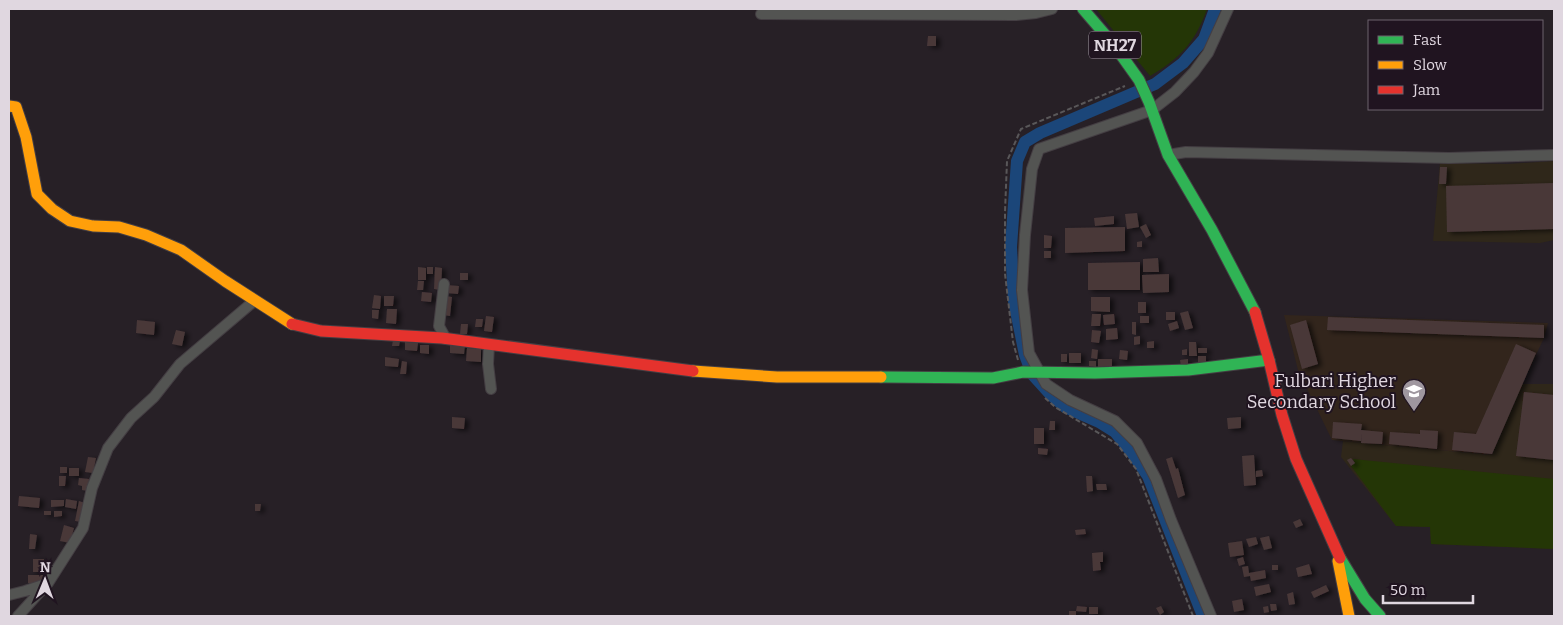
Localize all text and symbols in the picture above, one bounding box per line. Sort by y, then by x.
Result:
legend [1368,20,1543,110]
text: Fast [1413,31,1442,49]
road number: NH27 [1089,32,1141,58]
text: Slow [1413,56,1448,74]
text: Jam [1412,81,1441,99]
place label: Fulbari Higher Secondary School [1247,370,1396,413]
school or university icon: Fulbari Higher Secondary School [1401,378,1427,412]
north arrow [20,555,70,605]
text: N [40,559,51,576]
scale bar [1383,572,1473,604]
text: 50 m [1390,581,1426,599]

